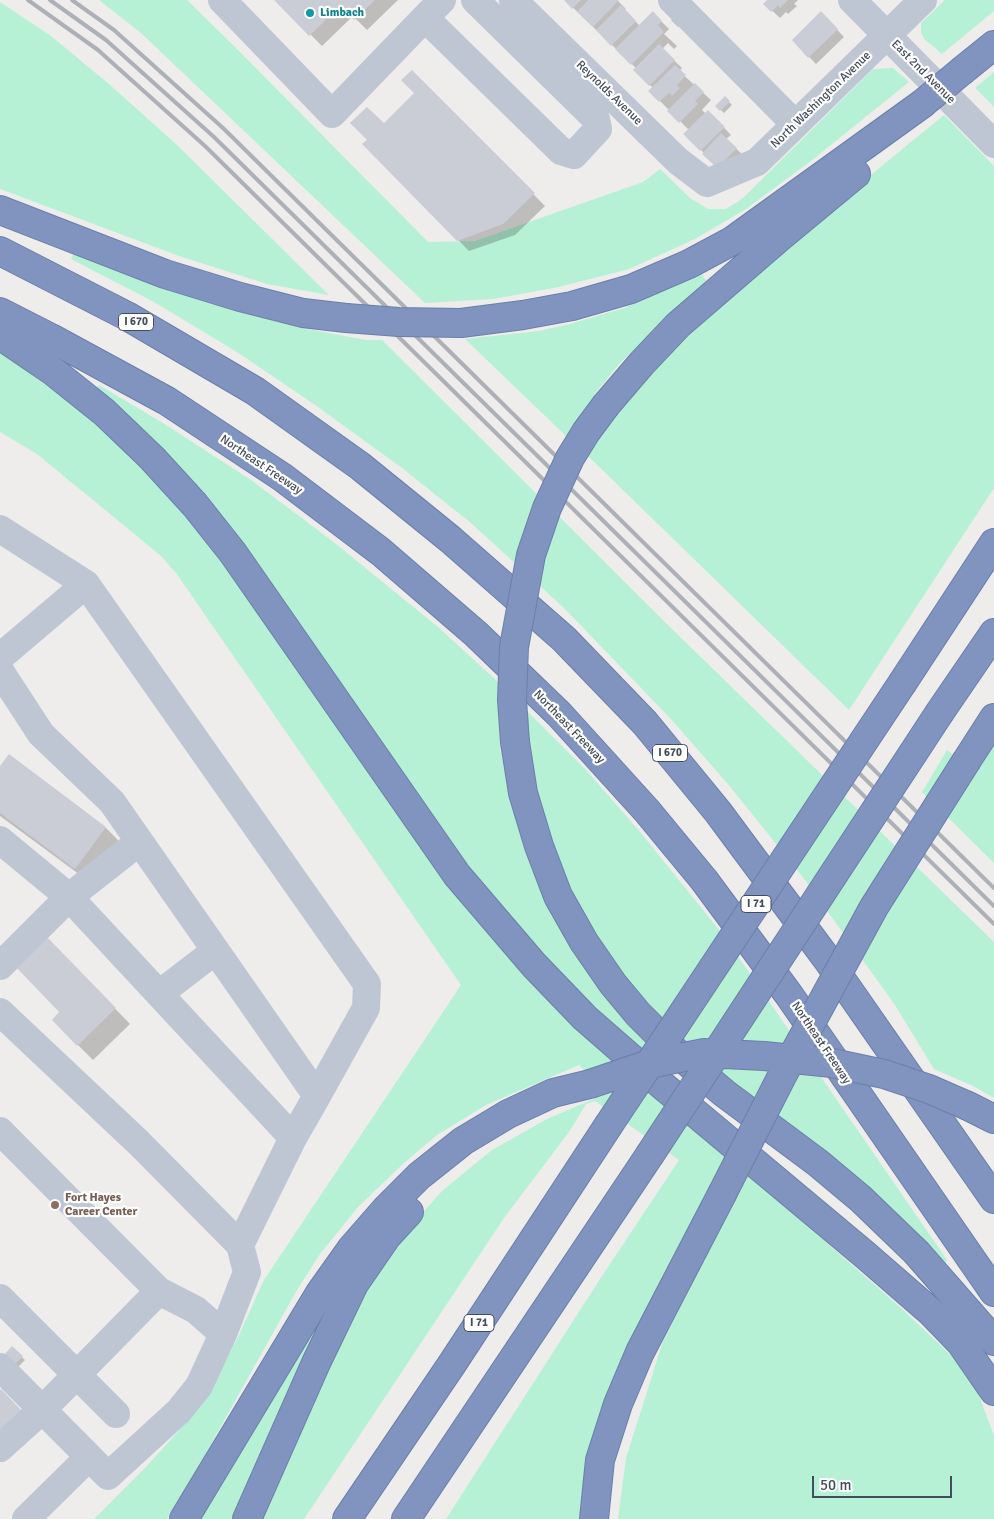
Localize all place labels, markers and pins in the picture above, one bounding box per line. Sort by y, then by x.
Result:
place label: Limbach [320,6,364,20]
marker: Limbach [304,7,316,19]
place label: Fort Hayes Career Center [65,1191,137,1219]
marker: Fort Hayes Career Center [49,1199,61,1211]

